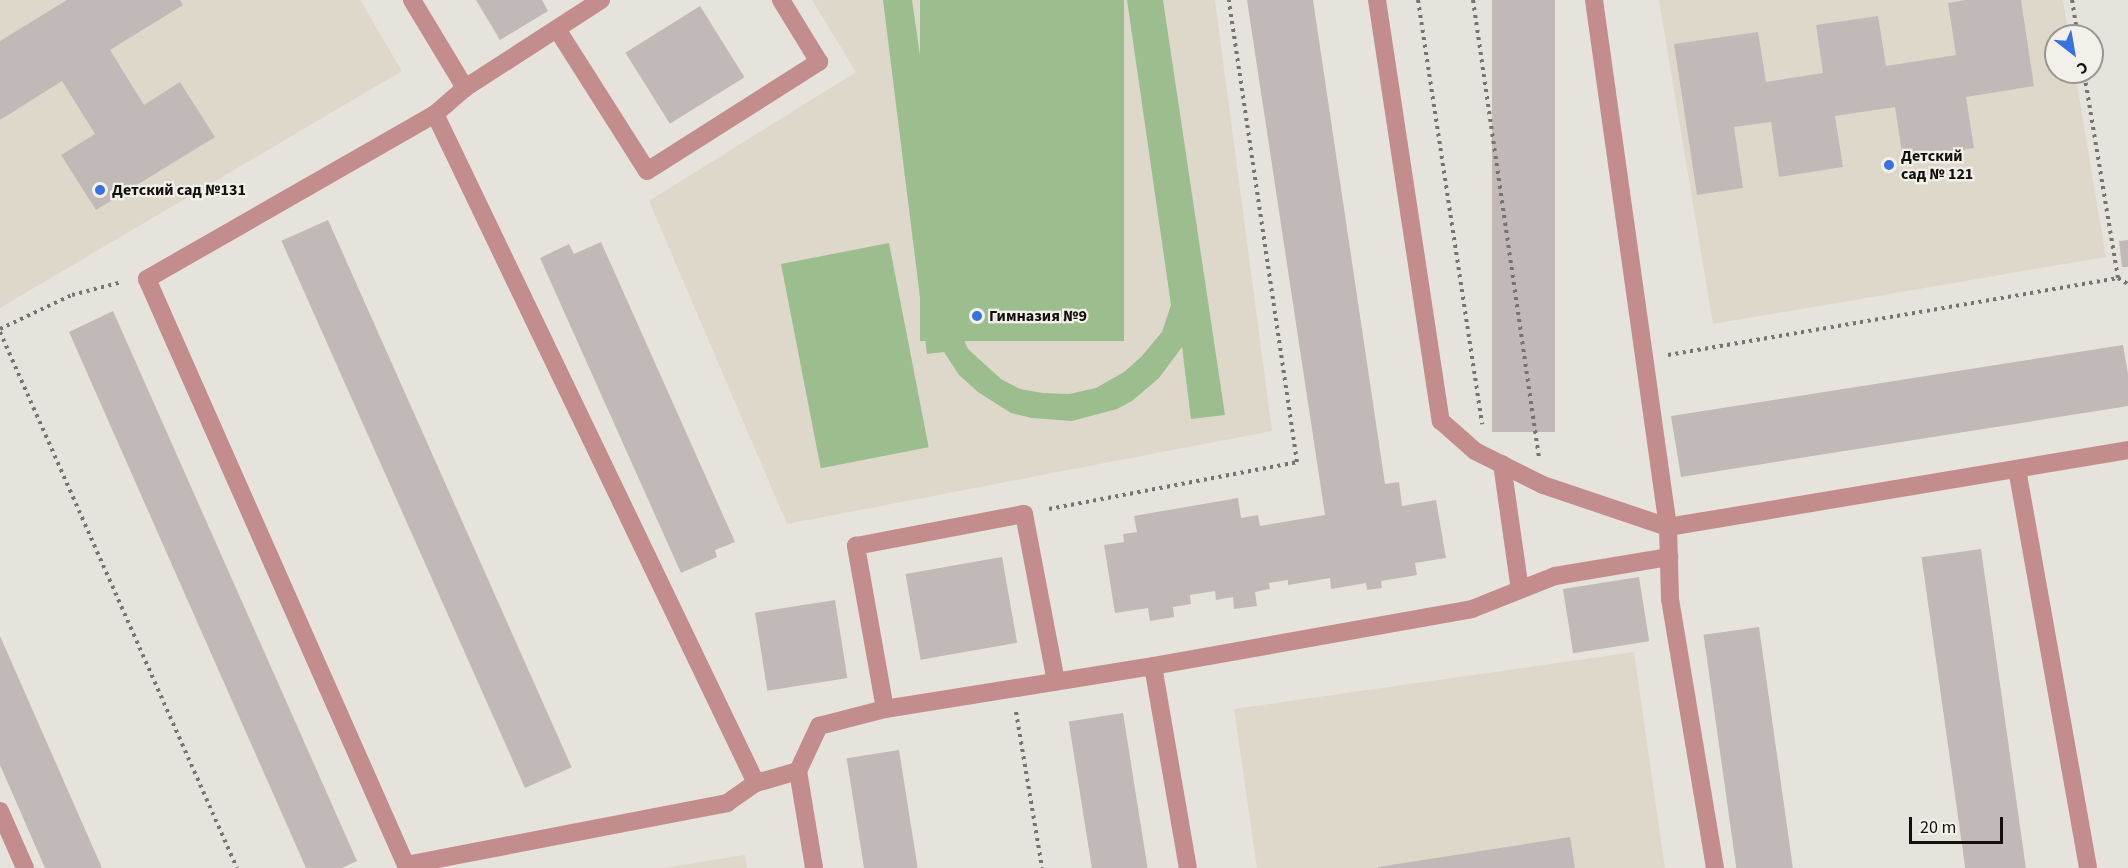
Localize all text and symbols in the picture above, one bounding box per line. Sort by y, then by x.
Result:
north arrow [2044,24,2104,84]
text: С [2073,56,2092,80]
place label: Детский сад № 121 [1901,146,1973,184]
marker: Детский сад № 121 [1882,158,1896,172]
place label: Детский сад №131 [112,180,246,200]
marker: Детский сад №131 [93,183,107,197]
place label: Гимназия №9 [989,306,1087,326]
marker: Гимназия №9 [970,309,984,323]
scale bar [1912,805,2006,843]
text: 20 m [1920,815,1956,840]

